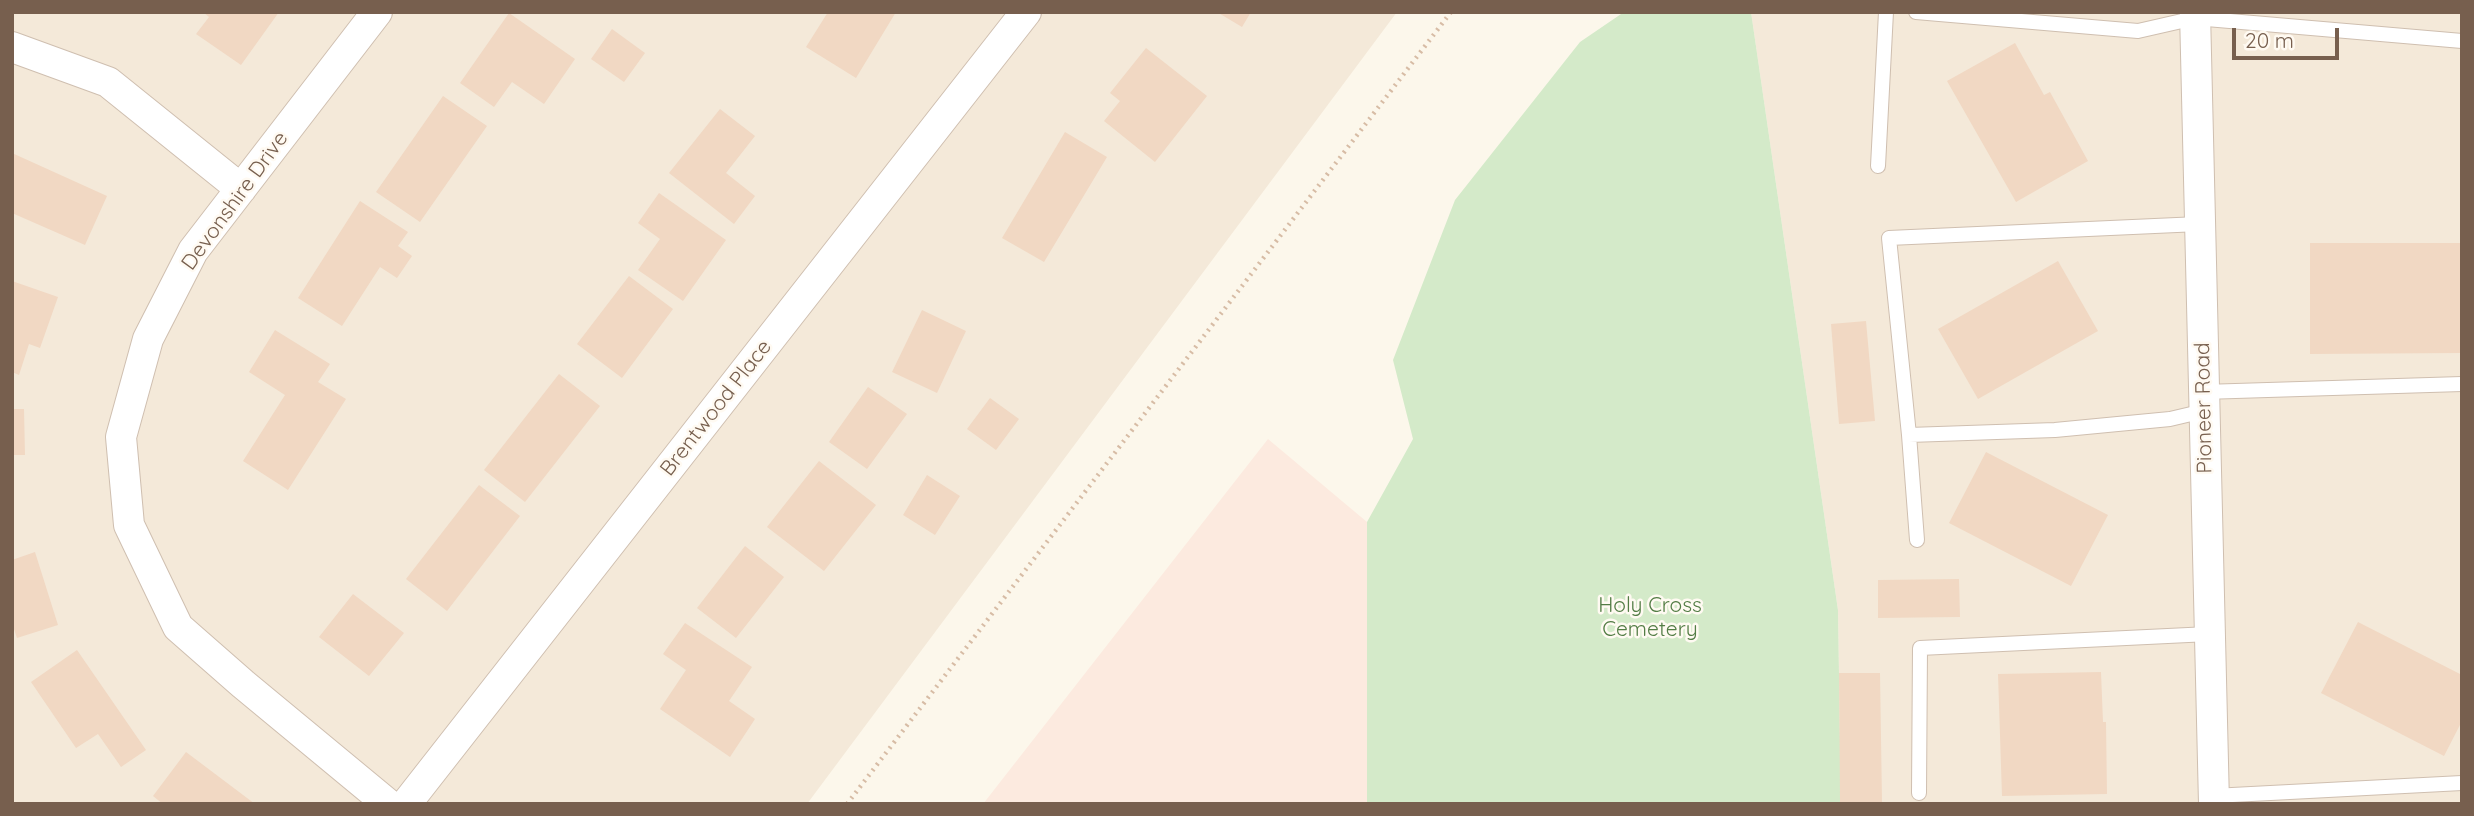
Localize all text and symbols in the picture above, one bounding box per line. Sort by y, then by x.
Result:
scale bar [2236,14,2343,58]
text: 20 m [2245,27,2294,53]
street label: Devonshire Drive [176,127,294,275]
street label: Brentwood Place [655,335,777,481]
street label: Pioneer Road [2190,342,2218,474]
park label: Holy Cross Cemetery [1598,593,1702,643]

